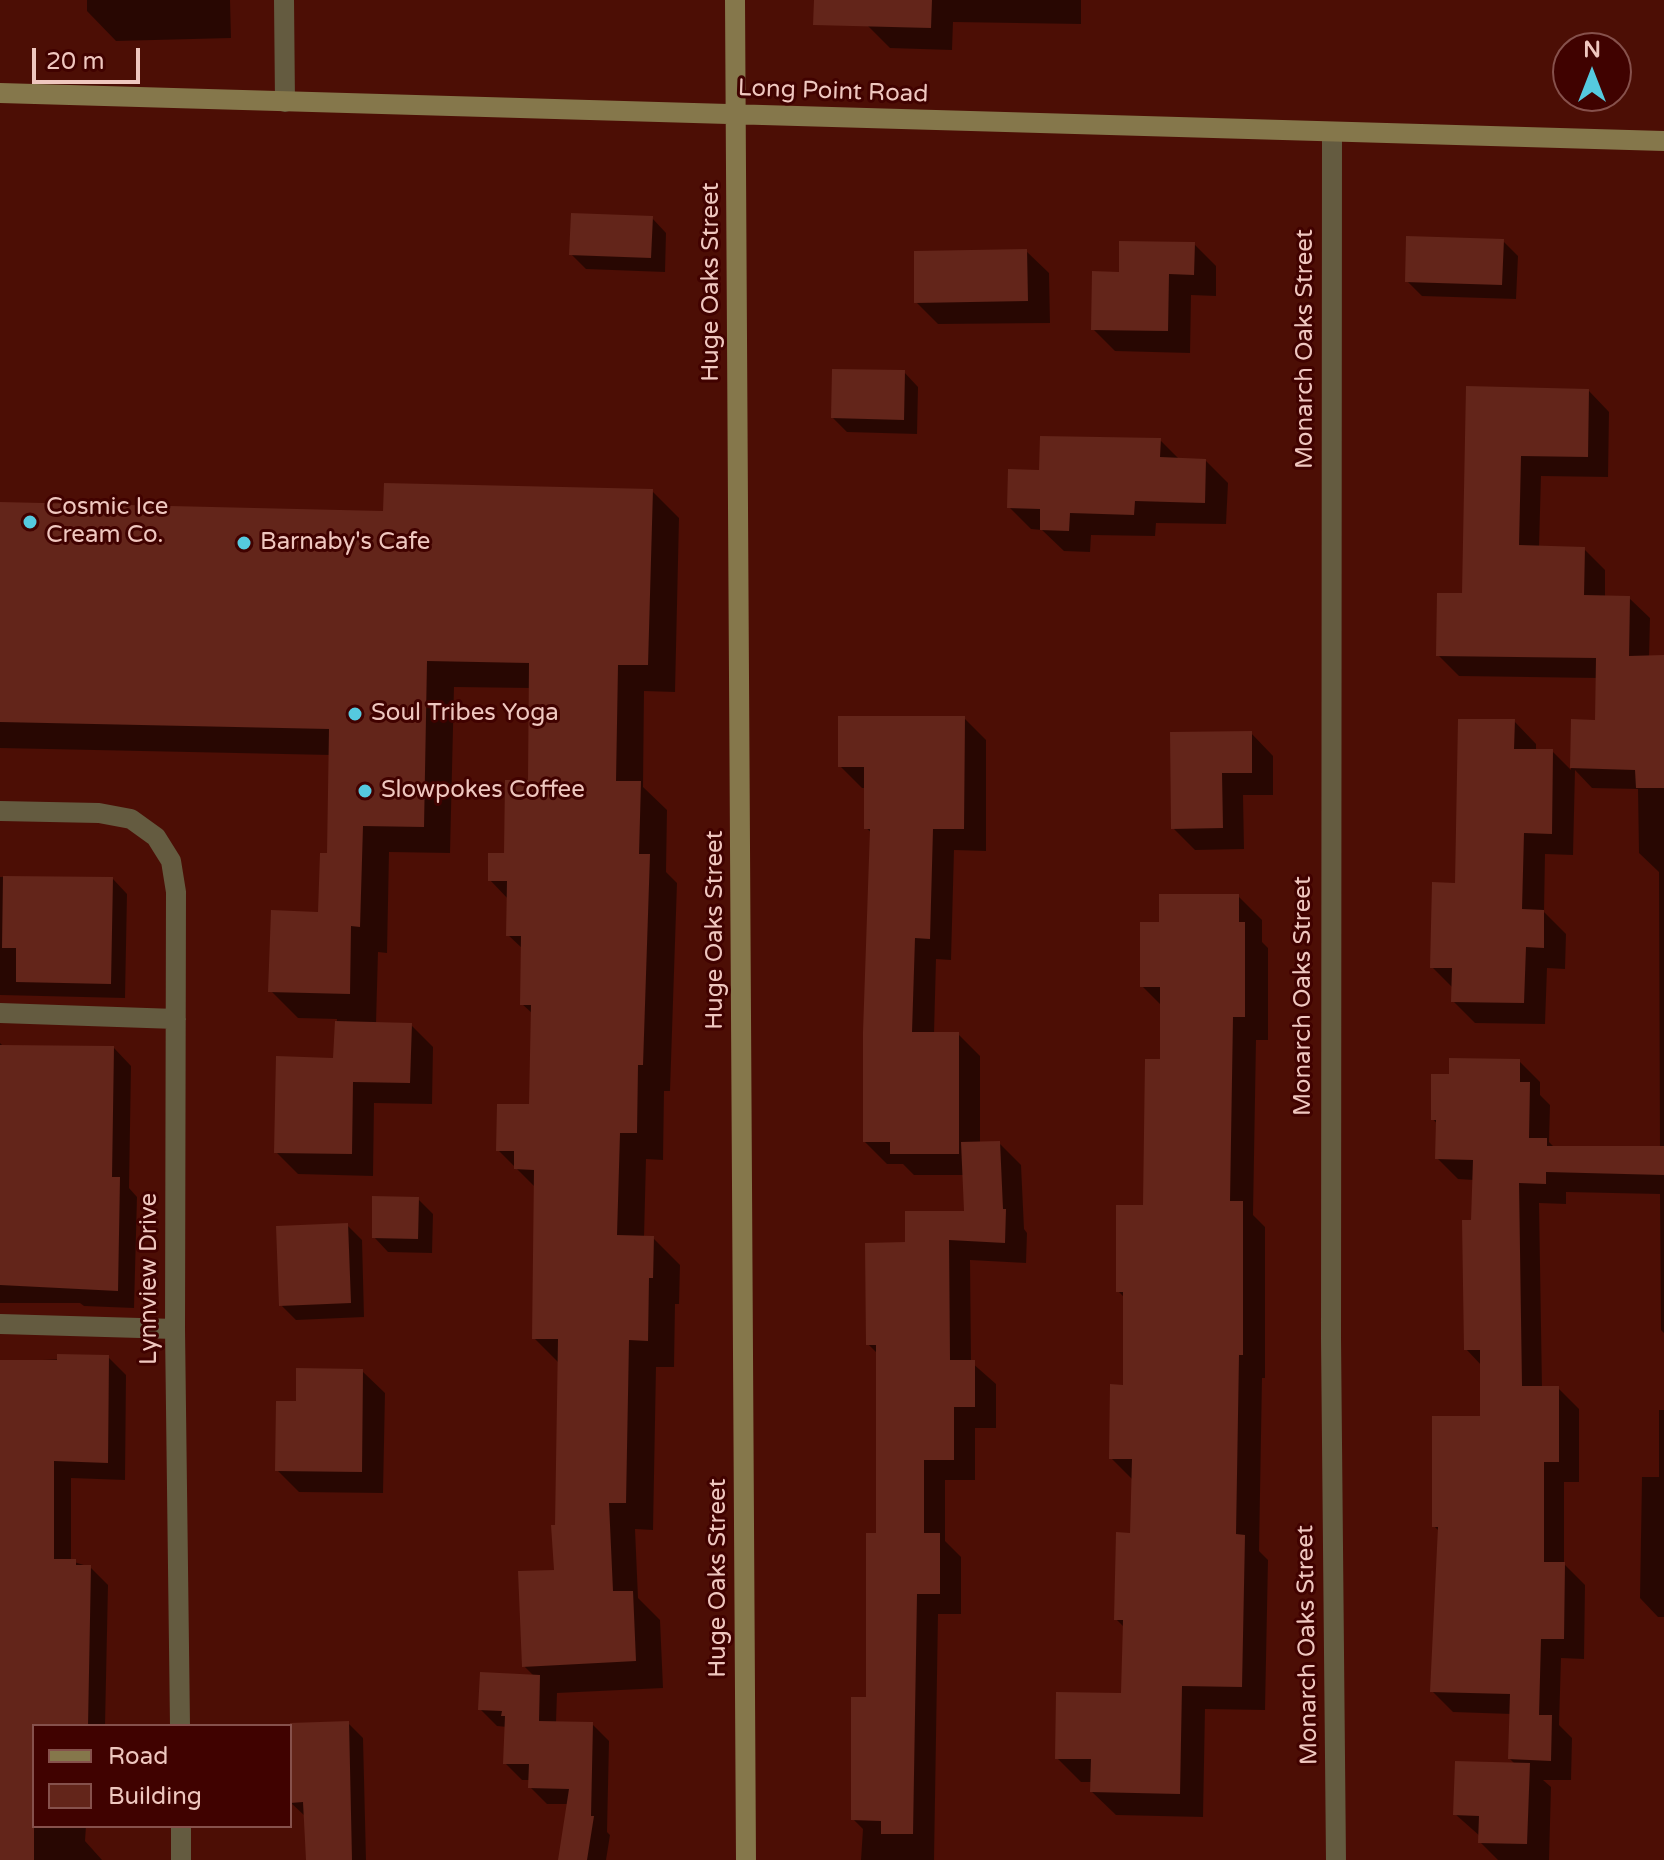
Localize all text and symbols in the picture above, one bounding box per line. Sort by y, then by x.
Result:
scale bar [36,32,144,82]
north arrow [1552,32,1632,112]
text: N [1583,37,1601,63]
text: 20 m [46,47,104,76]
street label: Long Point Road [737,74,929,110]
street label: Huge Oaks Street [698,182,726,382]
street label: Monarch Oaks Street [1292,229,1320,469]
place label: Cosmic Ice Cream Co. [46,494,168,550]
marker: Cosmic Ice Cream Co. [21,513,39,531]
place label: Barnaby's Cafe [260,529,430,557]
marker: Barnaby's Cafe [235,534,253,552]
place label: Soul Tribes Yoga [371,700,559,728]
marker: Soul Tribes Yoga [346,705,364,723]
place label: Slowpokes Coffee [381,777,585,805]
marker: Slowpokes Coffee [356,782,374,800]
street label: Huge Oaks Street [702,830,730,1030]
street label: Monarch Oaks Street [1290,876,1318,1116]
street label: Lynnview Drive [136,1193,164,1365]
street label: Huge Oaks Street [705,1478,733,1678]
street label: Monarch Oaks Street [1292,1525,1324,1765]
legend [32,1724,292,1828]
text: Road [108,1742,168,1771]
text: Building [108,1782,202,1811]

